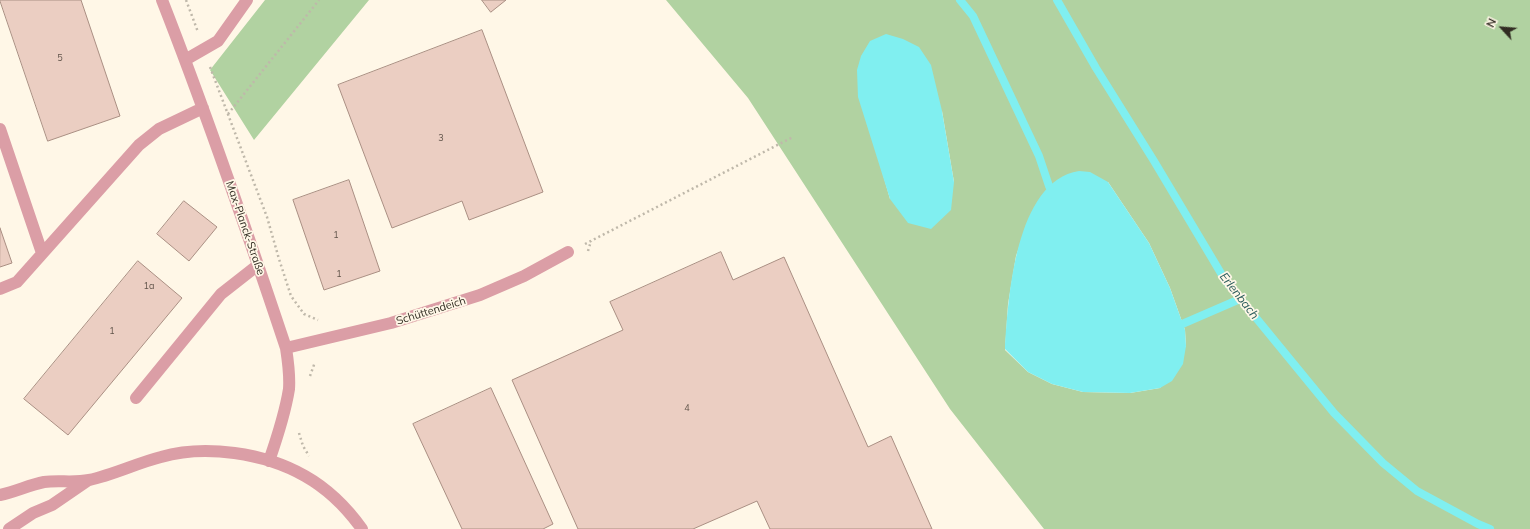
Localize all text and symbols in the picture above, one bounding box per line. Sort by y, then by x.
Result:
north arrow [1482,8,1522,48]
text: N [1483,16,1499,30]
house number: 5 [57,53,63,63]
house number: 3 [438,133,444,143]
street label: Max-Planck-Straße [223,179,267,277]
house number: 1 [333,230,339,240]
house number: 1 [336,269,342,279]
water label: Erlenbach [1216,270,1262,322]
house number: 1a [144,281,154,291]
street label: Schüttendeich [395,294,467,328]
house number: 1 [109,326,115,336]
house number: 4 [684,403,690,413]

